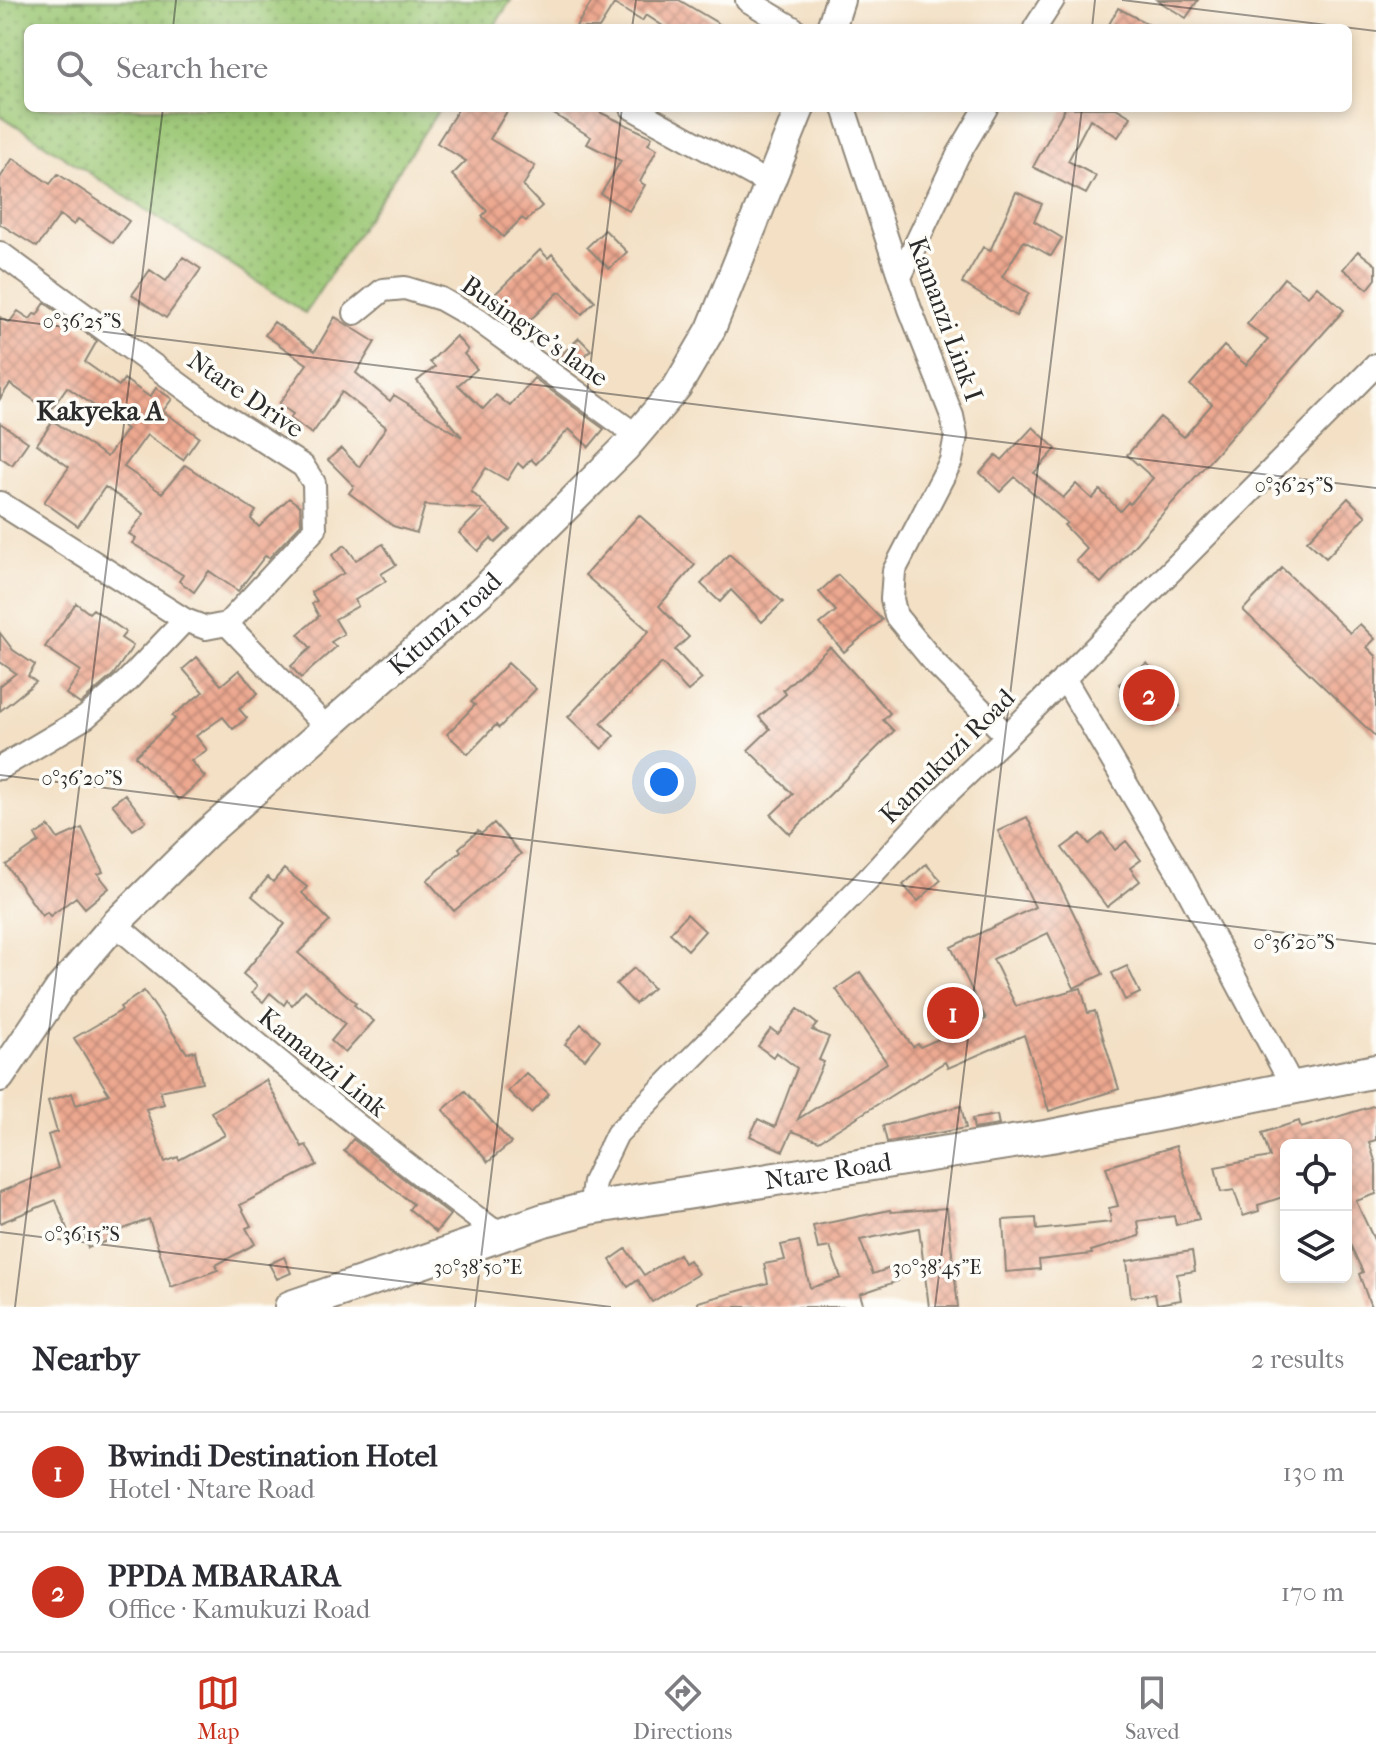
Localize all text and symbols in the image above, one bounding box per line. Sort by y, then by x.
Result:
search box [24,24,1352,112]
icon: search [52,46,96,90]
text: Search here [116,51,268,86]
street label: Kamanzi Link I [902,233,990,405]
street label: Busingye's lane [455,269,614,393]
text: 0°36'25"S [43,310,121,333]
street label: Ntare Drive [182,344,310,445]
district label: Kakyeka A [36,394,165,427]
text: 0°36'25"S [1255,474,1333,497]
street label: Kitunzi road [382,565,509,682]
pin: 2 [1123,665,1175,725]
street label: Kamukuzi Road [873,682,1022,830]
your location [644,762,684,802]
text: 0°36'20"S [41,767,123,790]
text: 0°36'20"S [1253,931,1335,954]
pin: 1 [927,983,979,1043]
street label: Kamanzi Link [252,1001,394,1124]
map controls [1280,1139,1352,1283]
button: locate [1280,1139,1352,1211]
street label: Ntare Road [763,1146,894,1196]
button: layers [1280,1211,1352,1283]
text: 0°36'15"S [44,1223,120,1246]
text: 30°38'50"E [434,1256,522,1279]
text: 30°38'45"E [893,1256,981,1279]
text: Nearby [32,1339,139,1379]
text: 2 results [1251,1344,1344,1375]
text: Bwindi Destination Hotel [108,1439,438,1474]
text: 1 [53,1457,63,1488]
text: 130 m [1283,1457,1344,1488]
text: Hotel · Ntare Road [108,1474,315,1505]
text: PPDA MBARARA [108,1559,341,1594]
text: 2 [51,1577,65,1608]
text: 170 m [1281,1577,1344,1608]
text: Office · Kamukuzi Road [108,1594,370,1625]
tab: Map [196,1671,240,1745]
tab: Directions [633,1671,732,1745]
tab: Saved [1125,1671,1180,1745]

